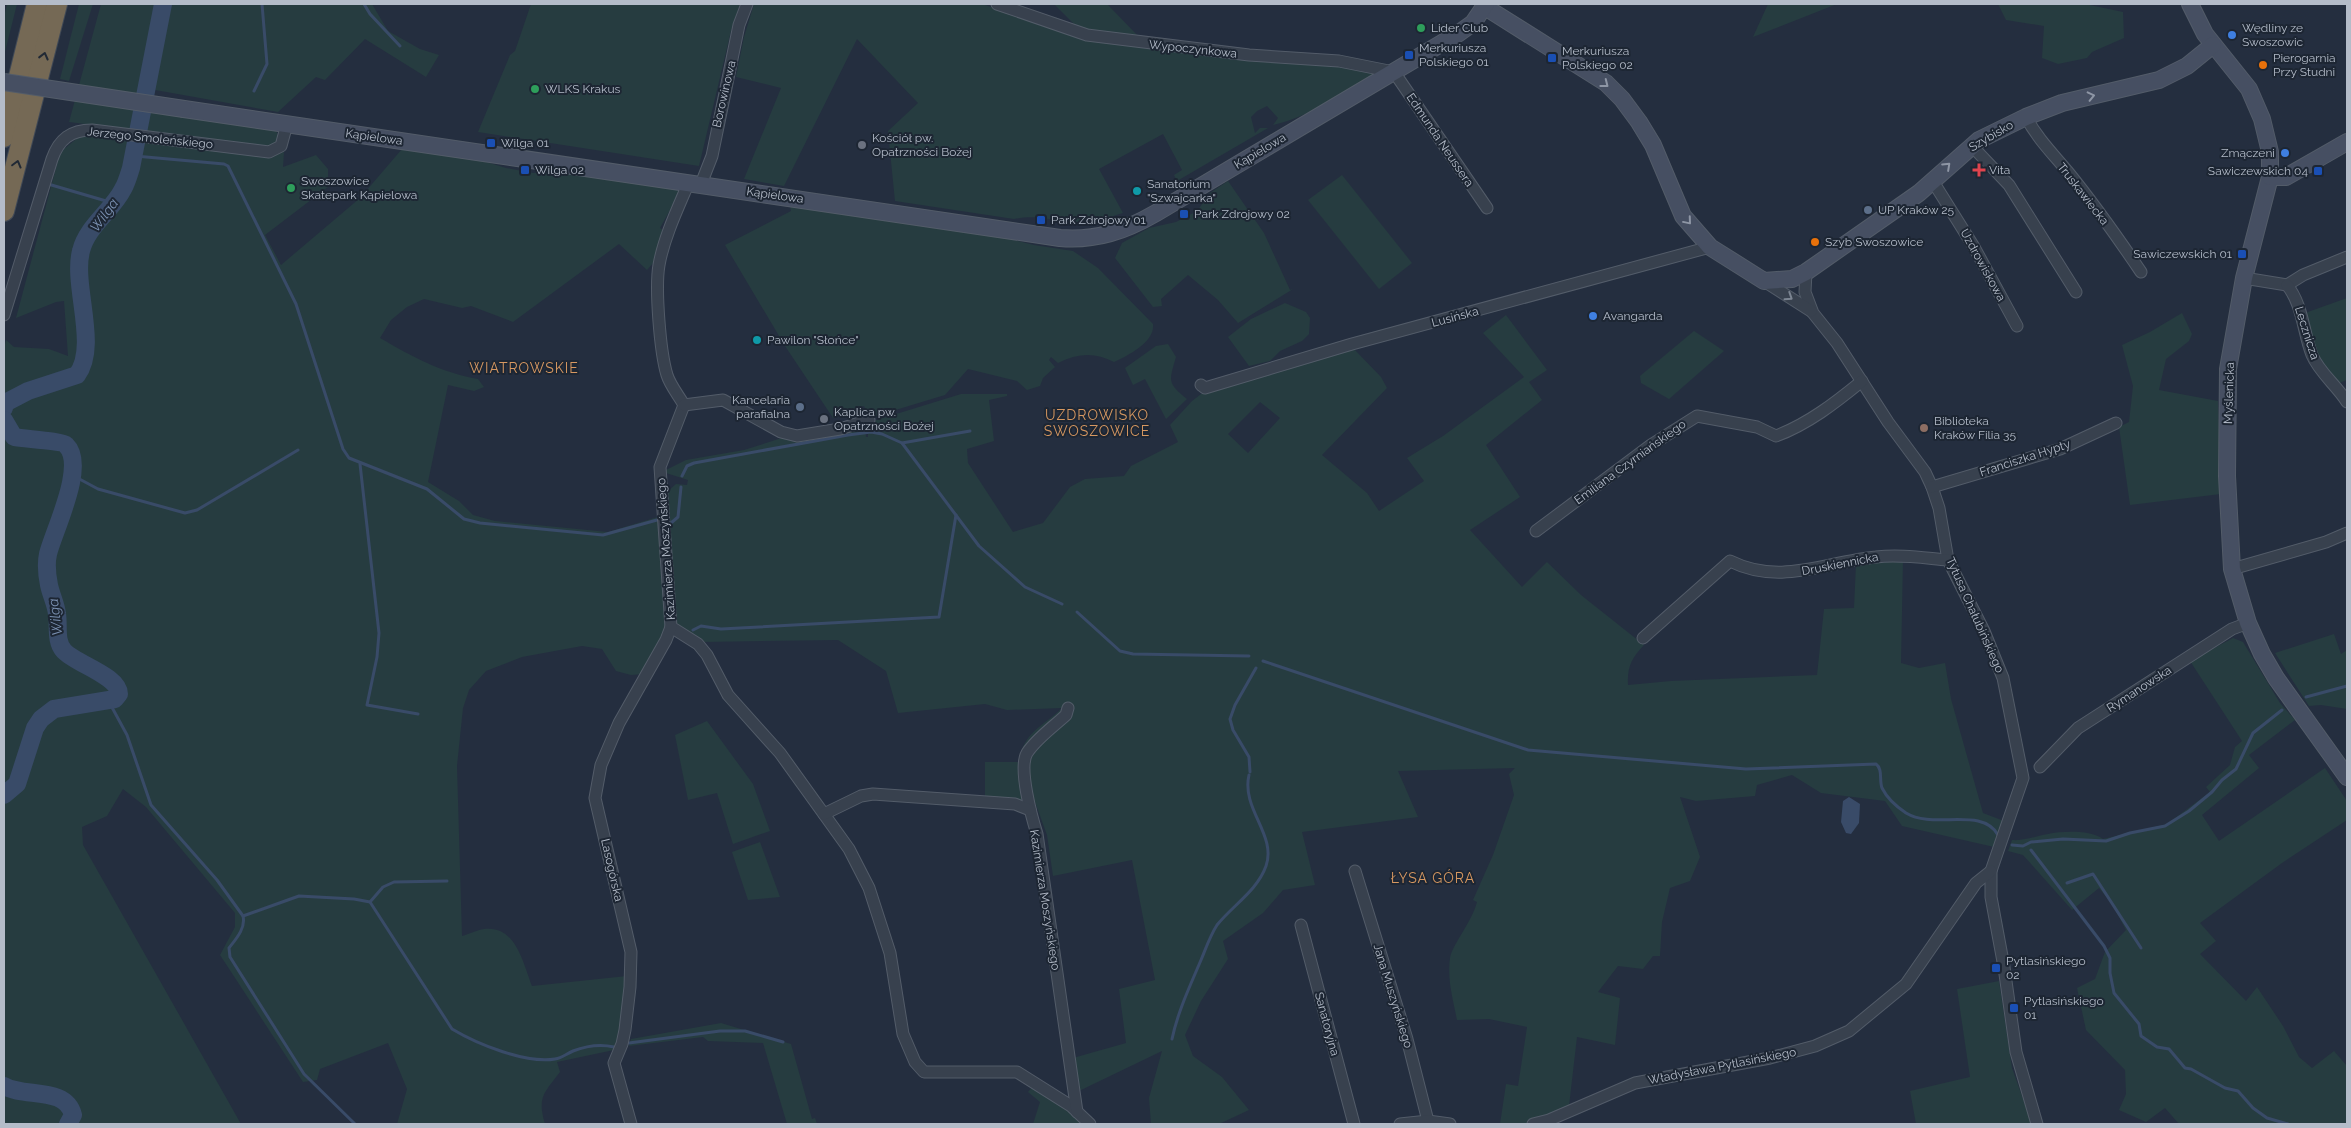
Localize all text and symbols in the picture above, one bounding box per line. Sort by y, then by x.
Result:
place label: Lider Club [1431,21,1488,35]
place label: Wędliny ze Swoszowic [2242,21,2304,49]
marker: Lider Club [1415,22,1427,34]
marker: Wędliny ze Swoszowic [2226,29,2238,41]
street label: Wypoczynkowa [1148,37,1238,61]
place label: Merkuriusza Polskiego 01 [1419,41,1489,69]
place label: Merkuriusza Polskiego 02 [1562,44,1633,72]
marker: Merkuriusza Polskiego 01 [1403,49,1415,61]
place label: Pierogarnia Przy Studni [2273,51,2336,79]
one-way arrow [38,52,49,61]
marker: Merkuriusza Polskiego 02 [1546,52,1558,64]
street label: Borowinowa [709,59,739,129]
marker: Pierogarnia Przy Studni [2257,59,2269,71]
one-way arrow [1599,78,1608,86]
place label: WLKS Krakus [545,82,621,96]
marker: WLKS Krakus [529,83,541,95]
street label: Edmunda Neussera [1404,91,1476,189]
one-way arrow [2087,91,2096,102]
street label: Szybisko [1966,118,2016,154]
street label: Jerzego Smoleńskiego [86,124,214,152]
street label: Kąpielowa [344,126,404,148]
street label: Kąpielowa [1232,130,1288,172]
place label: Kościół pw. Opatrzności Bożej [872,131,972,159]
place label: Wilga 01 [501,136,549,150]
marker: Wilga 01 [485,137,497,149]
marker: Kościół pw. Opatrzności Bożej [856,139,868,151]
place label: Zmączeni [2221,146,2275,160]
marker: Zmączeni [2279,147,2291,159]
street label: Truskawiecka [2054,160,2112,228]
one-way arrow [11,161,21,169]
place label: Wilga 02 [535,163,584,177]
one-way arrow [1942,163,1951,172]
place label: Vita [1989,163,2010,177]
marker: Wilga 02 [519,164,531,176]
marker: Vita [1973,164,1985,176]
place label: Sawiczewskich 04 [2208,164,2308,178]
marker: Sawiczewskich 04 [2312,165,2324,177]
place label: Swoszowice Skatepark Kąpielowa [301,174,417,202]
place label: Sanatorium "Szwajcarka" [1147,177,1216,205]
marker: Swoszowice Skatepark Kąpielowa [285,182,297,194]
street label: Kąpielowa [745,184,805,206]
marker: Sanatorium "Szwajcarka" [1131,185,1143,197]
water label: Wilga [87,195,121,235]
place label: UP Kraków 25 [1878,203,1954,217]
marker: UP Kraków 25 [1862,204,1874,216]
place label: Park Zdrojowy 02 [1194,207,1290,221]
marker: Park Zdrojowy 02 [1178,208,1190,220]
place label: Park Zdrojowy 01 [1051,213,1146,227]
marker: Park Zdrojowy 01 [1035,214,1047,226]
one-way arrow [1682,216,1691,225]
street label: Uzdrowiskowa [1957,226,2009,304]
place label: Szyb Swoszowice [1825,235,1923,249]
marker: Szyb Swoszowice [1809,236,1821,248]
place label: Sawiczewskich 01 [2133,247,2232,261]
marker: Sawiczewskich 01 [2236,248,2248,260]
one-way arrow [1784,290,1793,300]
street label: Lusińska [1430,304,1480,330]
street label: Lecznicza [2292,305,2322,361]
place label: Avangarda [1603,309,1663,323]
marker: Avangarda [1587,310,1599,322]
place label: Pawilon "Słońce" [767,333,859,347]
marker: Pawilon "Słońce" [751,334,763,346]
district label: WIATROWSKIE [469,360,579,376]
street label: Myślenicka [2221,362,2237,424]
place label: Kancelaria parafialna [732,393,790,421]
marker: Kancelaria parafialna [794,401,806,413]
place label: Kaplica pw. Opatrzności Bożej [834,405,934,433]
district label: UZDROWISKO SWOSZOWICE [1044,407,1150,439]
marker: Kaplica pw. Opatrzności Bożej [818,413,830,425]
place label: Biblioteka Kraków Filia 35 [1934,414,2016,442]
street label: Emiliana Czyrniańskiego [1572,417,1688,507]
marker: Biblioteka Kraków Filia 35 [1918,422,1930,434]
street label: Franciszka Hypty [1978,437,2073,479]
street label: Kazimierza Moszyńskiego [654,478,678,620]
street label: Druskiennicka [1800,550,1880,578]
street label: Tytusa Chałubińskiego [1943,555,2007,675]
water label: Wilga [45,598,65,636]
street label: Rymanowska [2104,663,2174,715]
street label: Kazimierza Moszyńskiego [1027,829,1063,971]
street label: Lasogórska [598,837,626,903]
district label: ŁYSA GÓRA [1391,869,1475,886]
street label: Jana Muszyńskiego [1371,942,1415,1050]
place label: Pytlasińskiego 02 [2006,954,2086,982]
marker: Pytlasińskiego 02 [1990,962,2002,974]
street label: Sanatoryjna [1312,991,1342,1057]
place label: Pytlasińskiego 01 [2024,994,2104,1022]
marker: Pytlasińskiego 01 [2008,1002,2020,1014]
street label: Władysława Pytlasińskiego [1647,1045,1797,1087]

